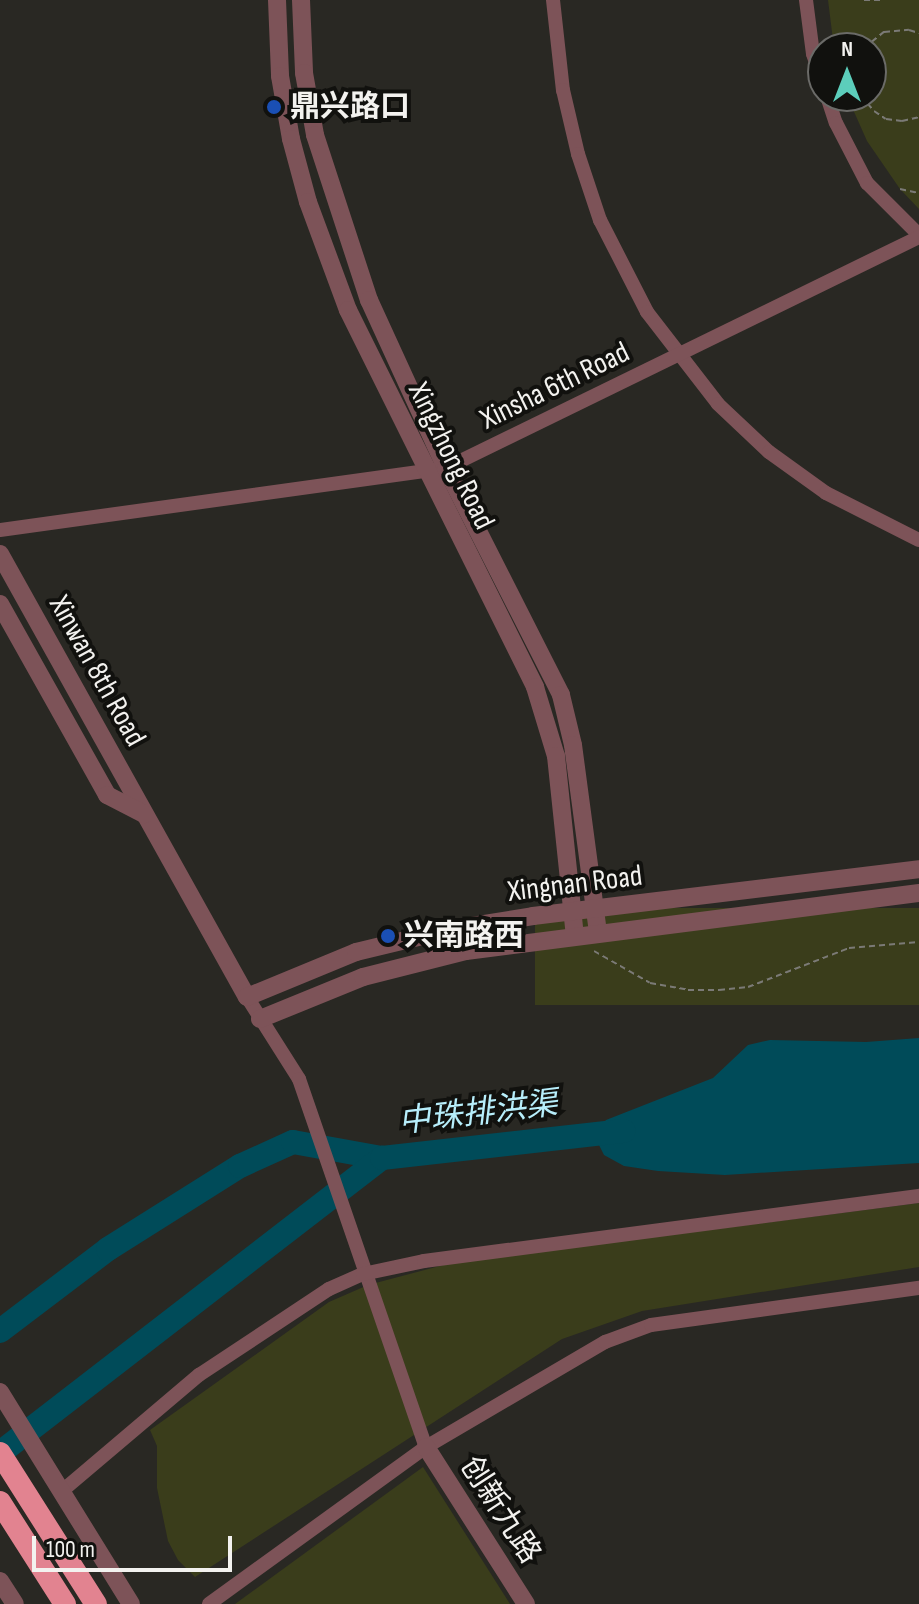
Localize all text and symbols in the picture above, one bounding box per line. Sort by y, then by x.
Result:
north arrow [807,32,887,112]
text: N [841,36,853,63]
place label: 鼎兴路口 [290,89,410,125]
marker: 鼎兴路口 [265,98,283,116]
street label: Xinsha 6th Road [475,335,635,437]
street label: Xingzhong Road [400,377,502,535]
street label: Xinwan 8th Road [41,589,153,753]
street label: Xingnan Road [506,858,644,910]
place label: 兴南路西 [404,918,524,954]
marker: 兴南路西 [379,927,397,945]
water label: 中珠排洪渠 [396,1085,560,1143]
street label: 创新九路 [452,1450,548,1570]
scale bar [36,1520,236,1570]
text: 100 m [46,1535,95,1564]

